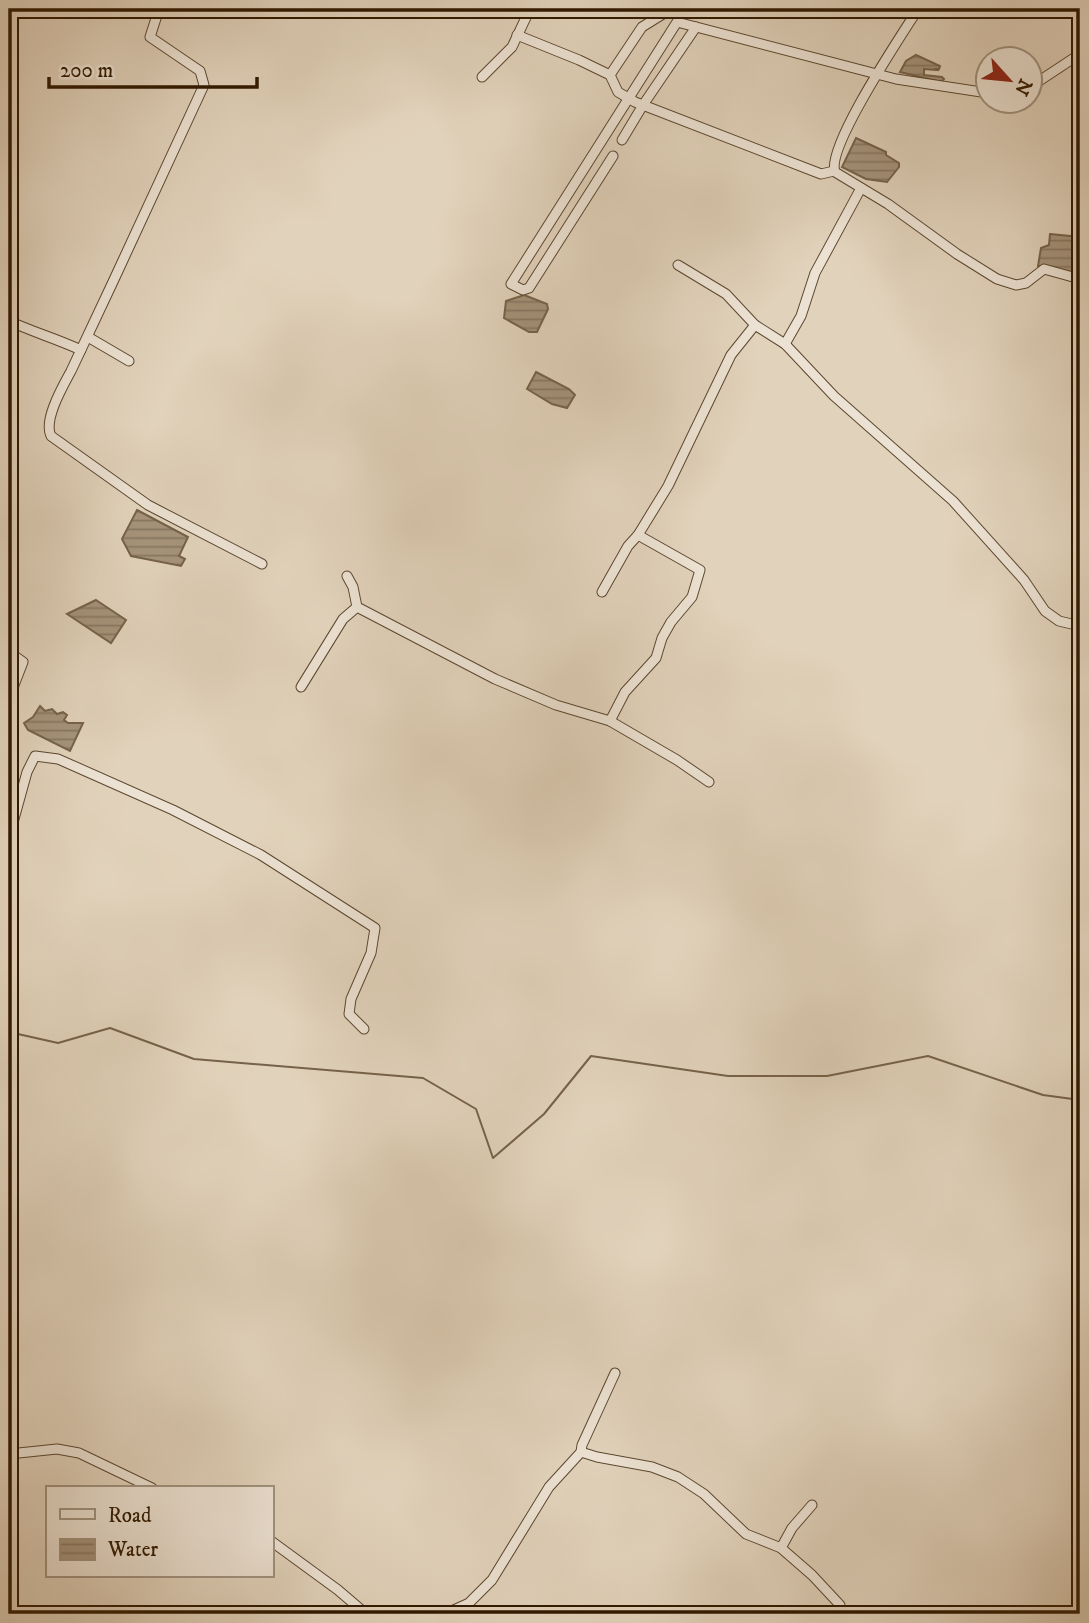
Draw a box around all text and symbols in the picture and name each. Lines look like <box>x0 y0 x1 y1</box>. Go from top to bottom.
scale bar <box>49 46 257 90</box>
north arrow <box>974 46 1044 116</box>
text: 200 m <box>60 58 113 84</box>
text: N <box>1009 75 1037 100</box>
legend <box>46 1486 273 1578</box>
text: Road <box>108 1503 152 1529</box>
text: Water <box>107 1537 158 1563</box>

